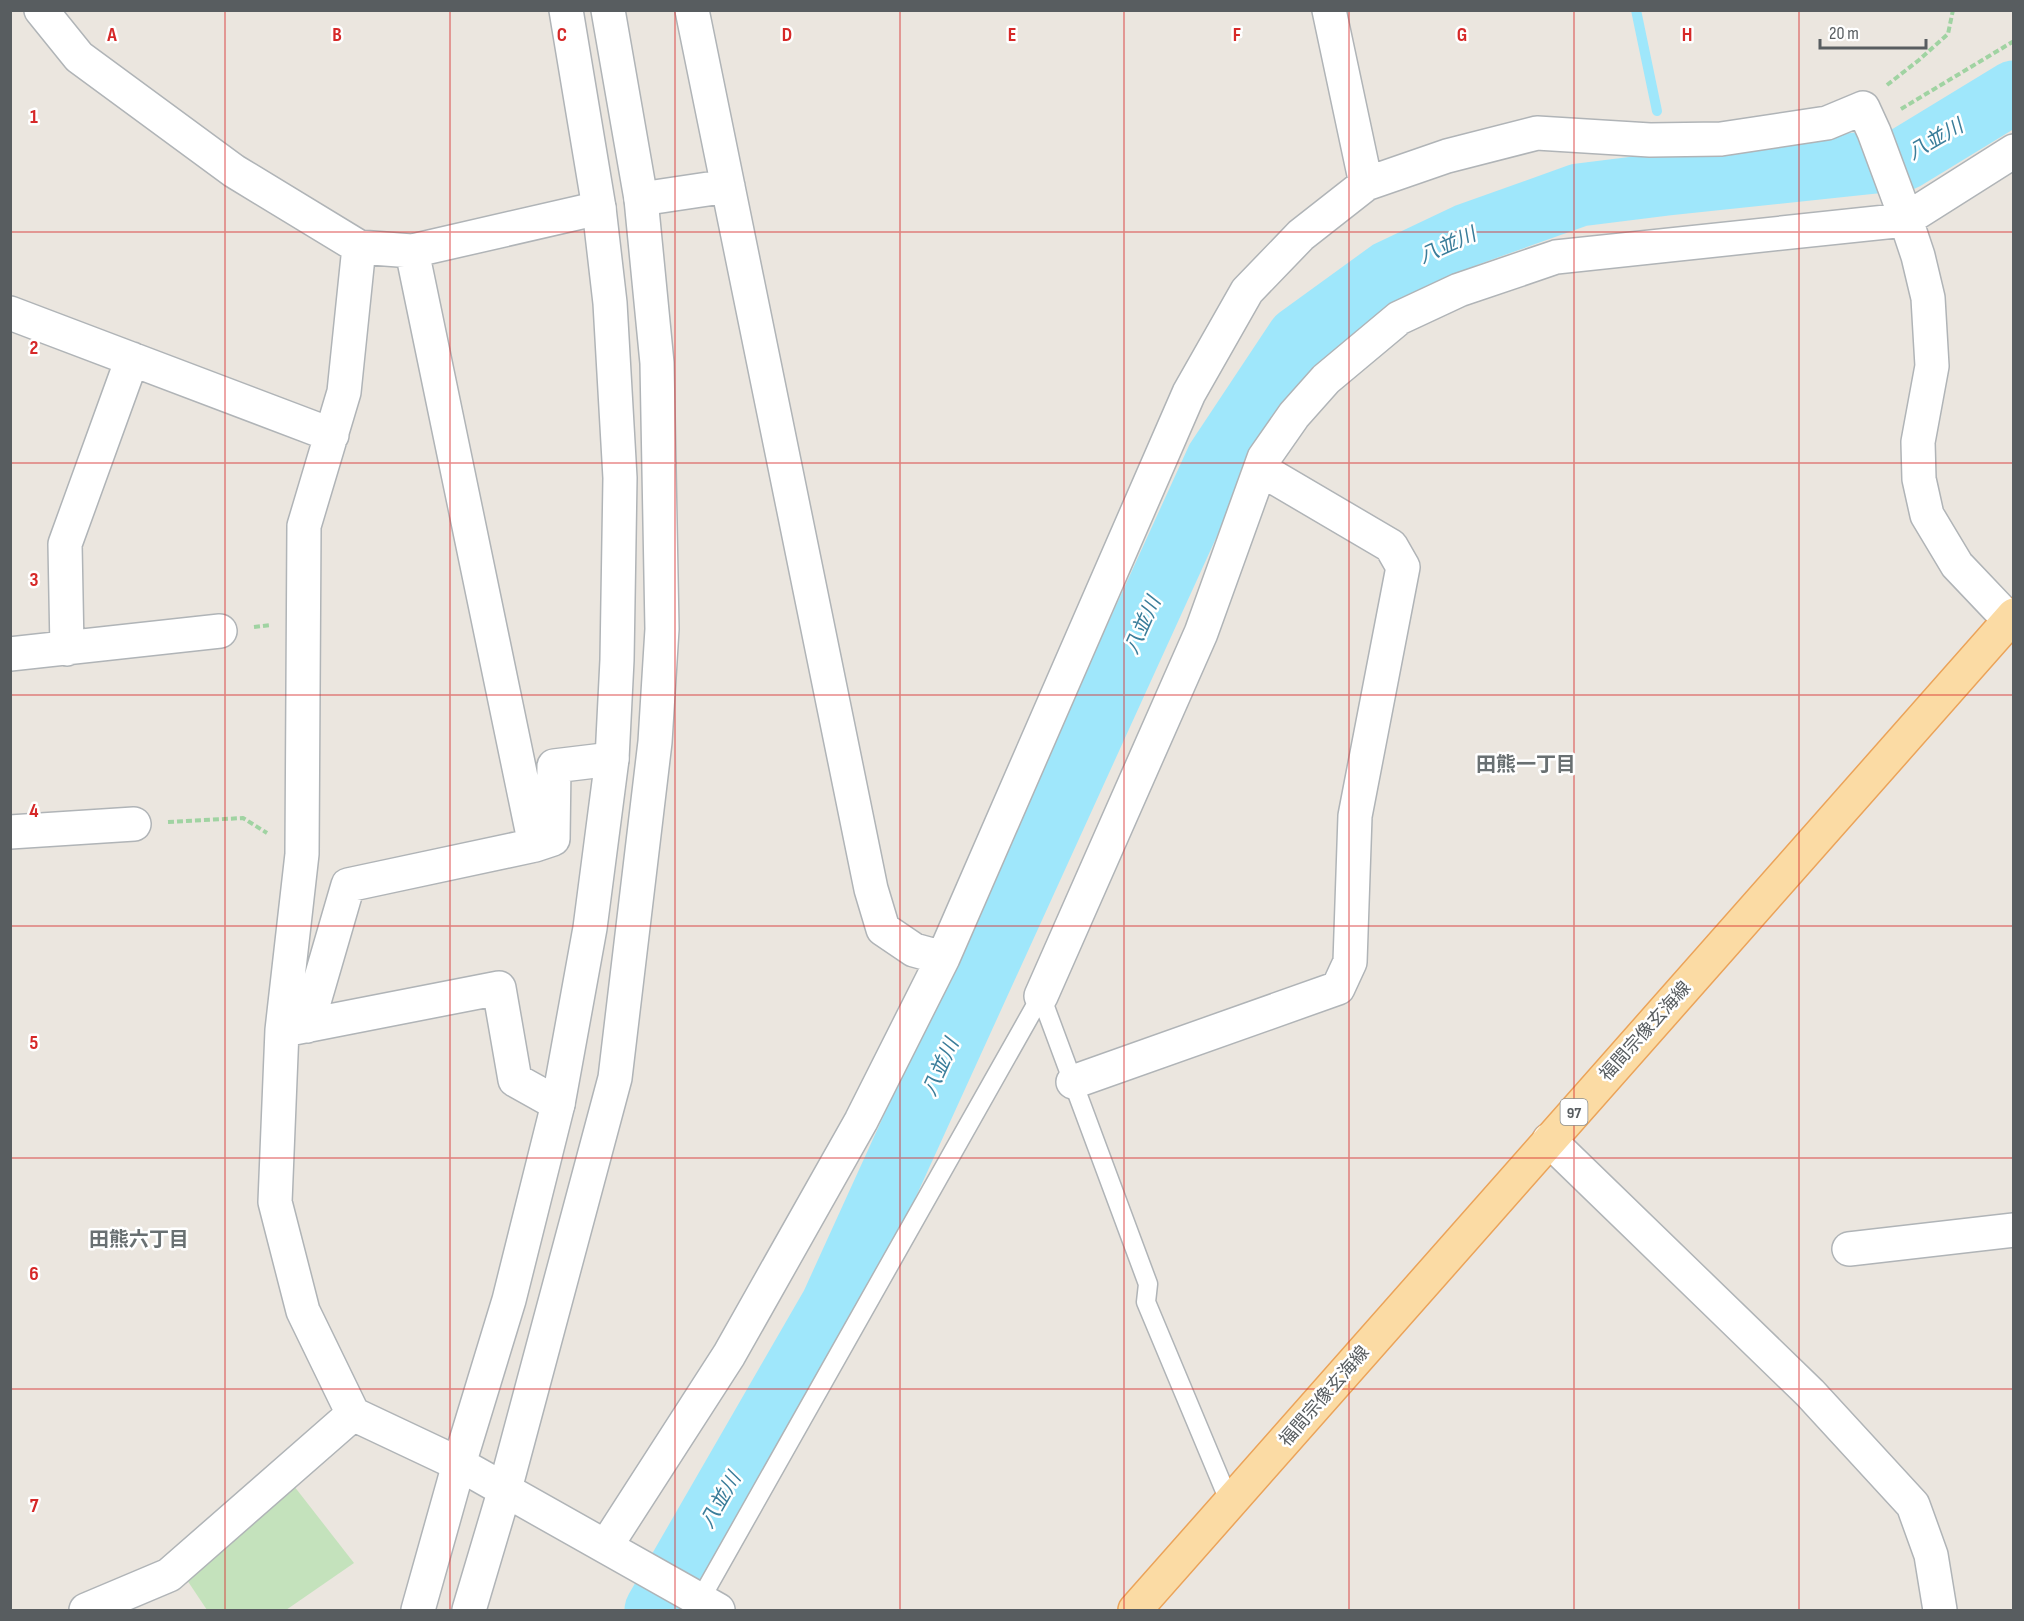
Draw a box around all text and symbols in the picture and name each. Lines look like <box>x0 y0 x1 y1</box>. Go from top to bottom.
scale bar <box>1820 12 1926 50</box>
text: A <box>106 23 117 47</box>
text: B <box>332 23 342 47</box>
text: C <box>557 23 567 47</box>
text: D <box>782 23 792 47</box>
text: E <box>1008 23 1016 47</box>
text: F <box>1233 23 1241 47</box>
text: G <box>1457 23 1467 47</box>
text: H <box>1682 23 1692 47</box>
text: 20 m <box>1829 23 1859 44</box>
text: 1 <box>30 105 38 129</box>
water label: 八並川 <box>1904 113 1969 165</box>
water label: 八並川 <box>1415 222 1482 269</box>
text: 2 <box>30 336 38 360</box>
text: 3 <box>30 568 39 592</box>
water label: 八並川 <box>1120 591 1167 658</box>
district label: 田熊一丁目 <box>1476 753 1576 777</box>
text: 4 <box>29 799 39 823</box>
street label: 福間宗像玄海線 <box>1595 977 1695 1085</box>
text: 5 <box>30 1031 39 1055</box>
water label: 八並川 <box>918 1033 965 1100</box>
road number: 97 <box>1560 1099 1588 1125</box>
district label: 田熊六丁目 <box>89 1228 189 1252</box>
text: 6 <box>29 1262 39 1286</box>
street label: 福間宗像玄海線 <box>1275 1342 1374 1451</box>
water label: 八並川 <box>695 1467 747 1532</box>
text: 7 <box>30 1494 39 1518</box>

